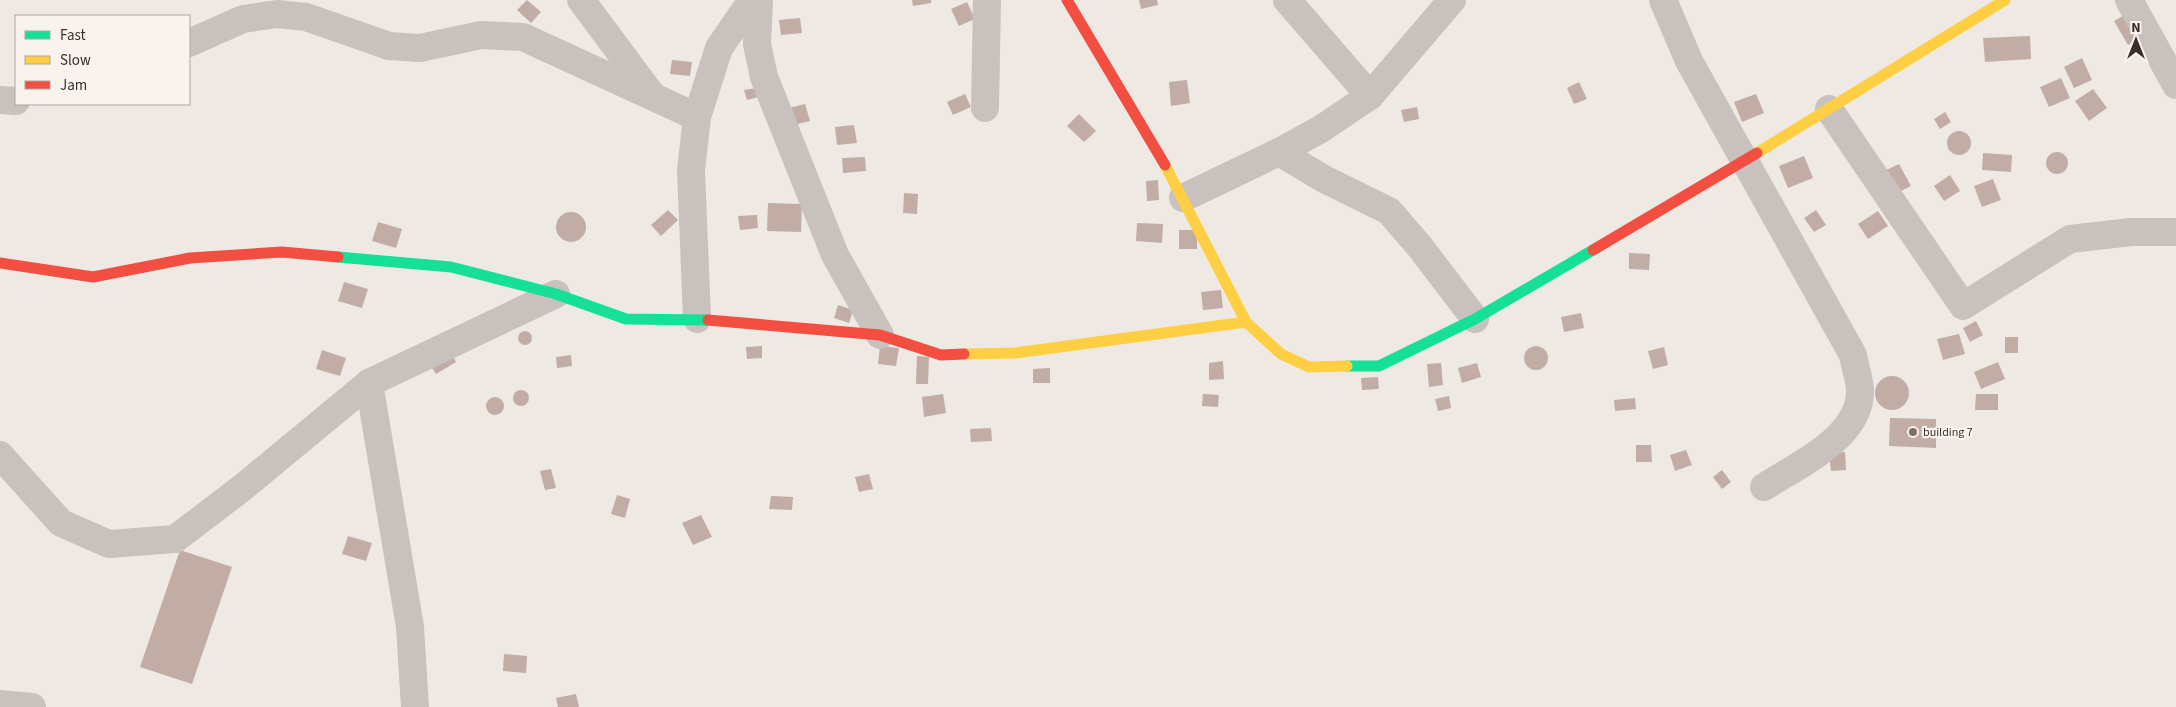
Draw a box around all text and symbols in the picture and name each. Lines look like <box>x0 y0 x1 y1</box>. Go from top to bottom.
legend <box>15 15 190 105</box>
north arrow <box>2111 15 2161 65</box>
text: N <box>2131 18 2141 38</box>
text: Fast <box>60 25 86 46</box>
text: Slow <box>60 50 91 71</box>
text: Jam <box>60 75 87 96</box>
place label: building 7 <box>1923 424 1973 441</box>
marker: building 7 <box>1907 426 1919 438</box>

